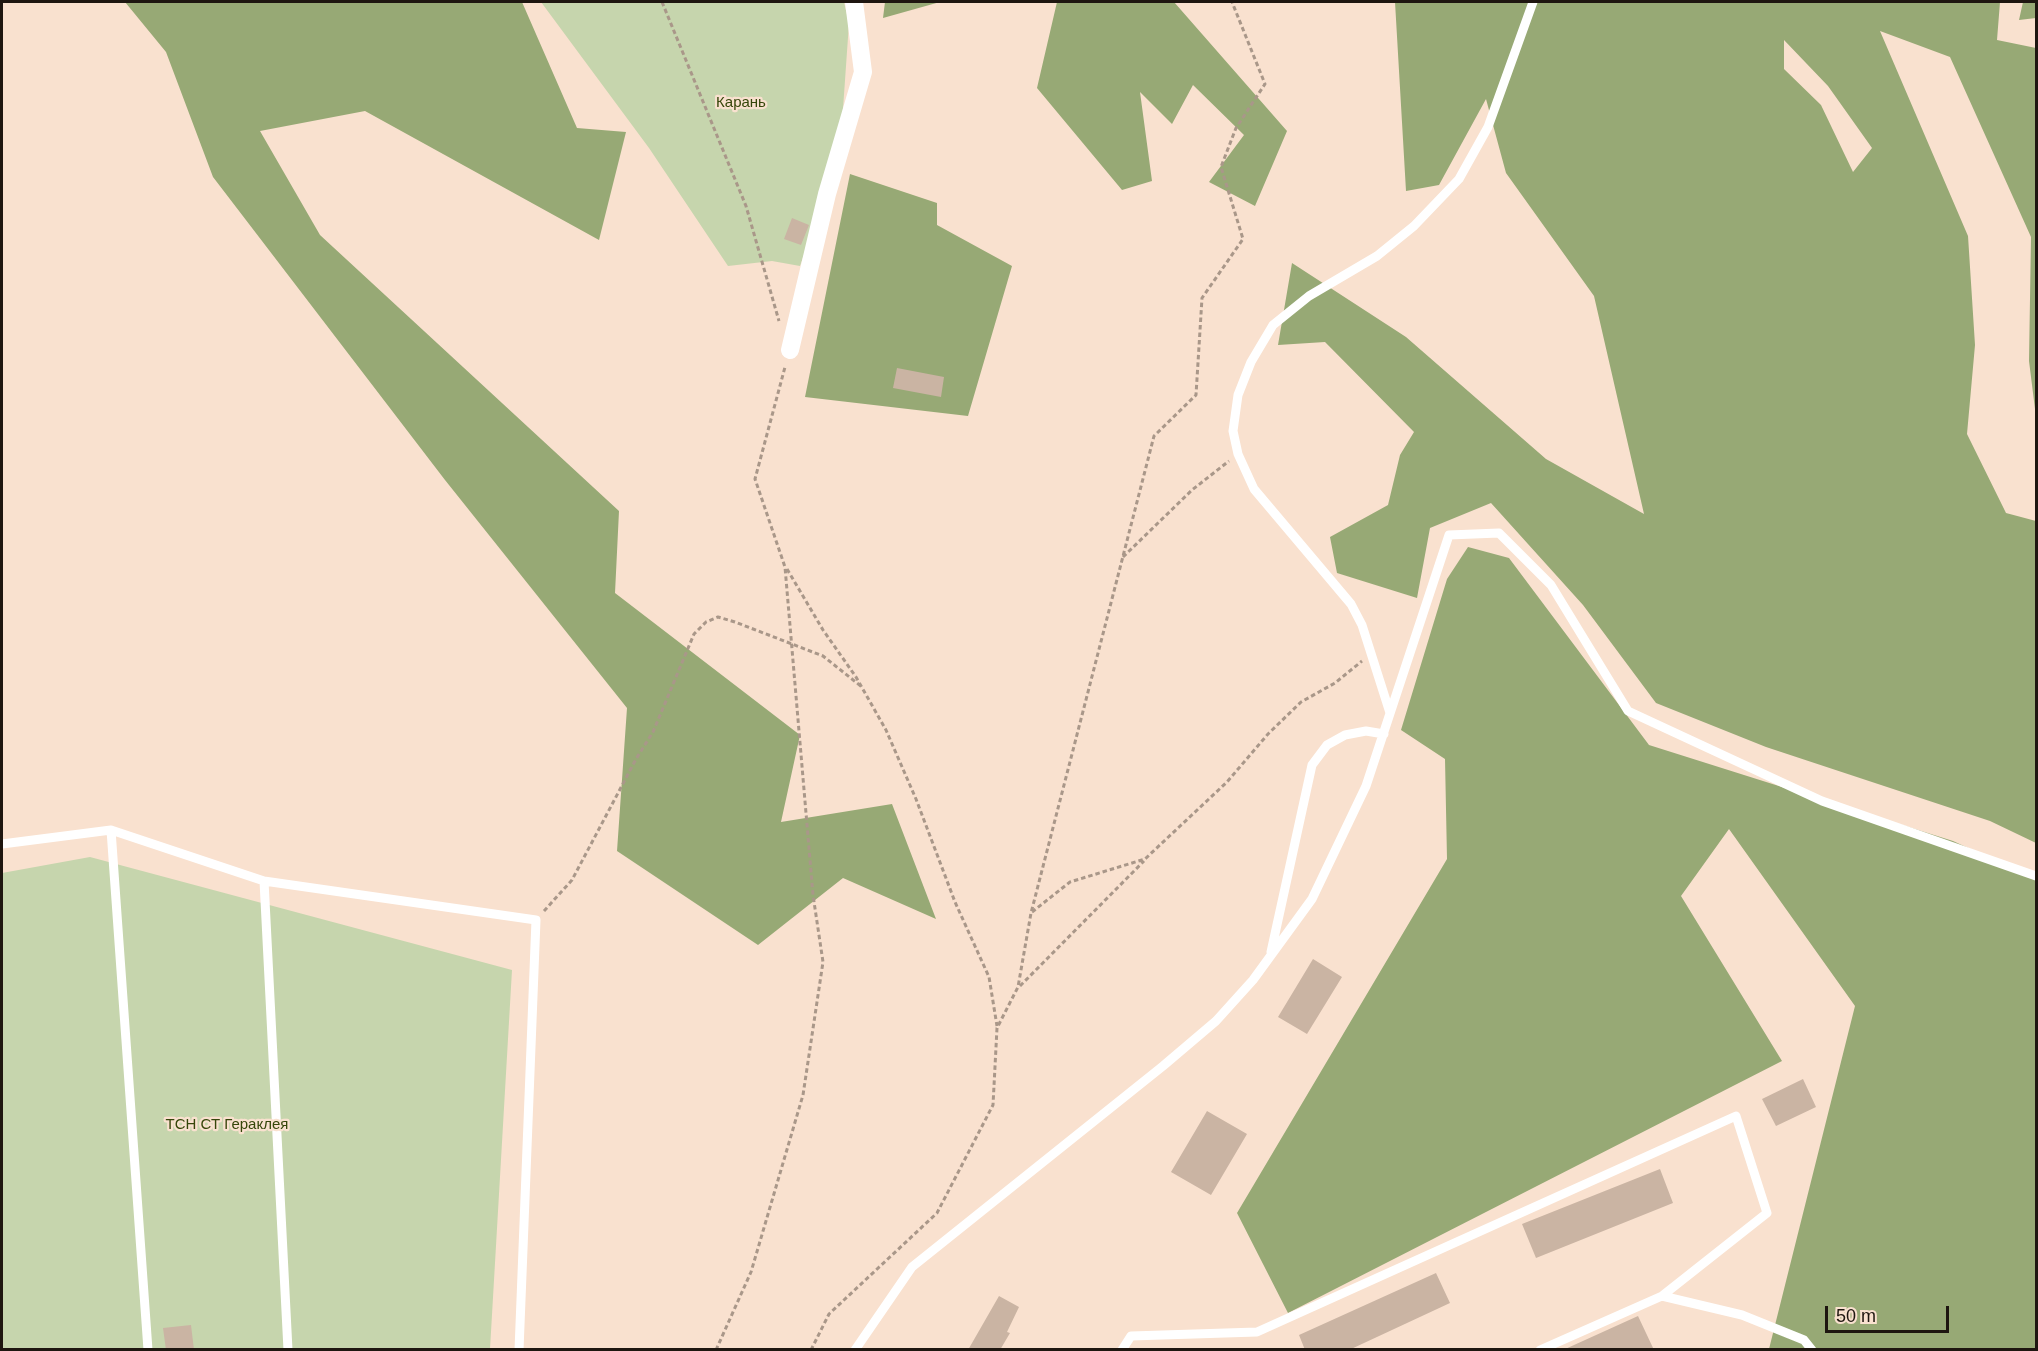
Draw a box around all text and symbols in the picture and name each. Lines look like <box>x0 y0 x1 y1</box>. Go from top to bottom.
park label: Карань <box>716 94 766 112</box>
park label: ТСН СТ Гераклея <box>166 1116 288 1134</box>
scale bar <box>1828 1294 1952 1332</box>
text: 50 m <box>1836 1306 1876 1326</box>

